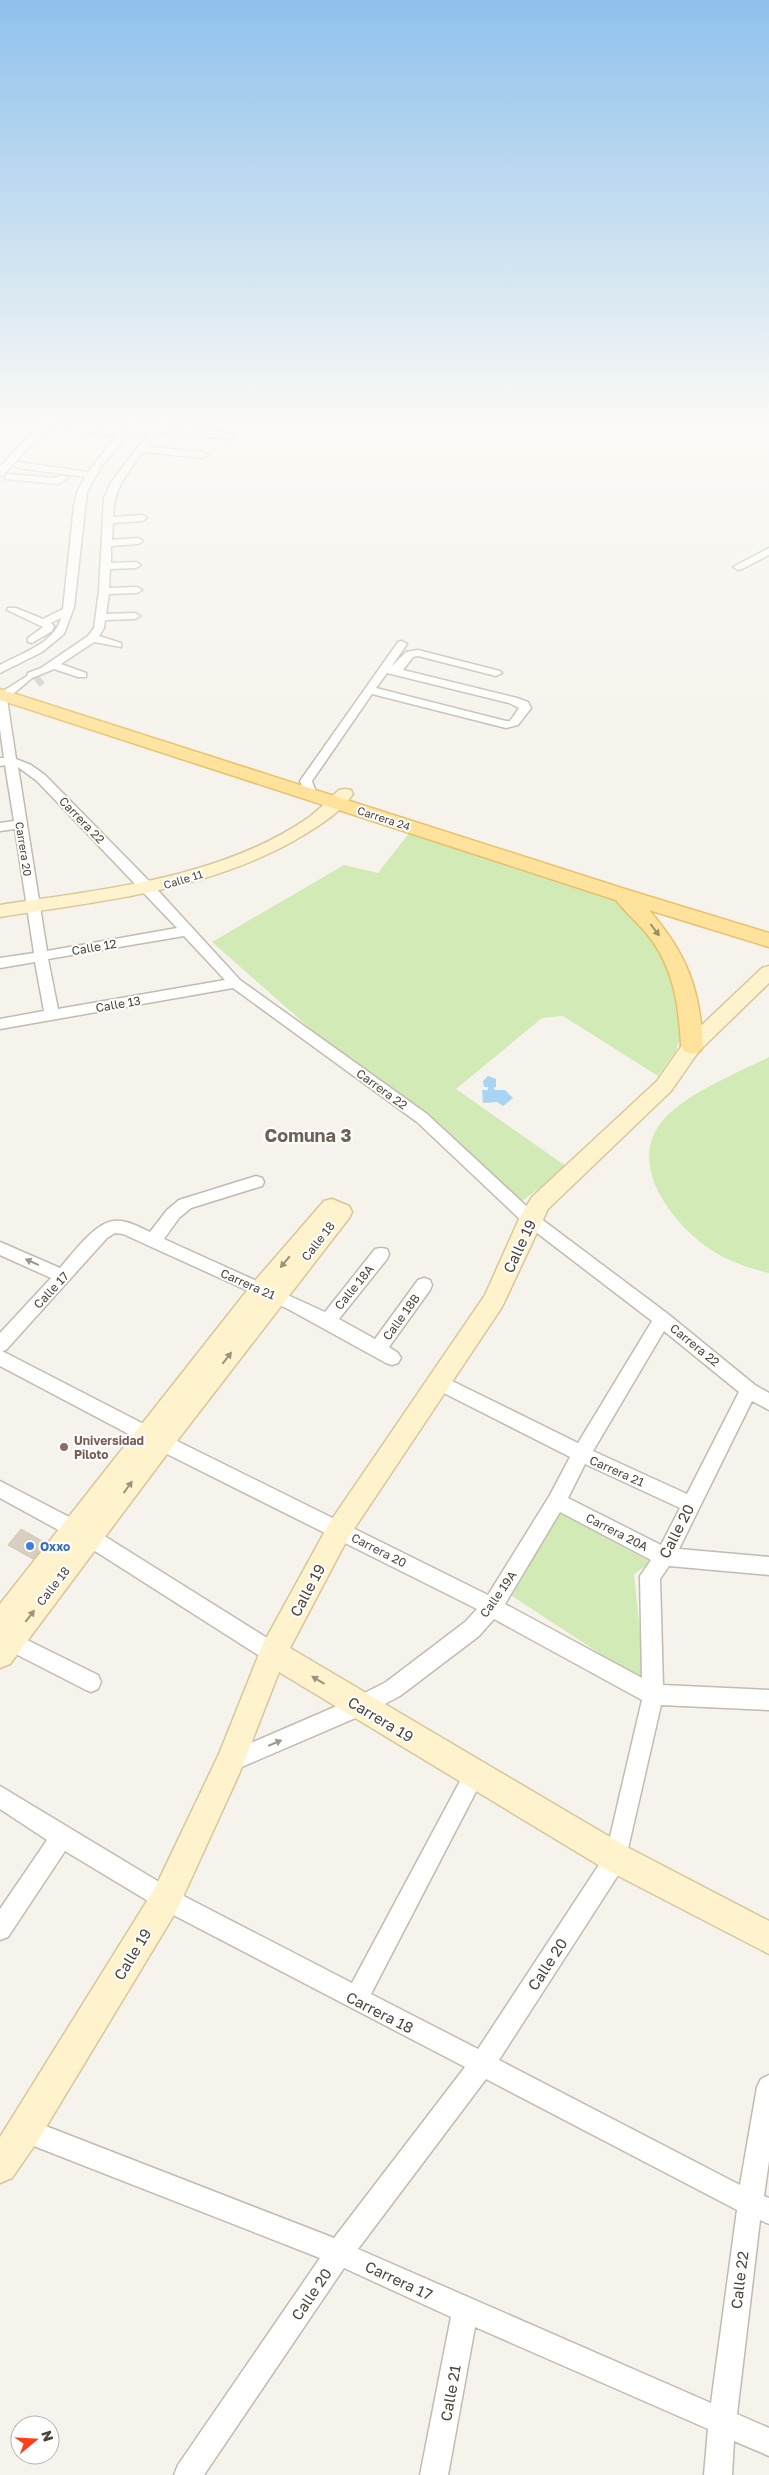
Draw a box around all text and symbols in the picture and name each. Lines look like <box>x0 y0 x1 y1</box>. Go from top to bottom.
street label: Carrera 22 <box>56 793 108 847</box>
street label: Carrera 24 <box>356 803 412 833</box>
street label: Carrera 20 <box>13 821 35 877</box>
street label: Calle 11 <box>162 867 204 891</box>
one-way arrow <box>650 923 660 937</box>
street label: Calle 12 <box>70 936 118 958</box>
street label: Calle 13 <box>94 993 142 1015</box>
street label: Carrera 22 <box>354 1065 410 1113</box>
district label: Comuna 3 <box>265 1124 351 1146</box>
street label: Calle 19 <box>499 1216 539 1276</box>
street label: Calle 18 <box>298 1218 338 1264</box>
one-way arrow <box>280 1255 291 1268</box>
one-way arrow <box>25 1258 39 1266</box>
street label: Calle 18A <box>331 1261 377 1313</box>
street label: Carrera 21 <box>218 1265 278 1303</box>
street label: Calle 17 <box>30 1269 72 1311</box>
street label: Calle 18B <box>379 1291 423 1343</box>
street label: Carrera 22 <box>667 1320 723 1370</box>
one-way arrow <box>221 1352 232 1365</box>
place label: Universidad Piloto <box>74 1433 144 1462</box>
marker: Universidad Piloto <box>58 1441 70 1453</box>
street label: Carrera 21 <box>587 1452 647 1490</box>
one-way arrow <box>123 1480 133 1494</box>
street label: Calle 20 <box>655 1501 697 1561</box>
street label: Carrera 20A <box>583 1510 651 1554</box>
street label: Carrera 20 <box>349 1530 409 1570</box>
place label: Oxxo <box>40 1539 70 1554</box>
marker: Oxxo <box>24 1540 36 1552</box>
street label: Calle 19 <box>286 1561 328 1619</box>
street label: Calle 18 <box>33 1563 73 1609</box>
street label: Calle 19A <box>476 1568 520 1620</box>
one-way arrow <box>25 1609 35 1623</box>
one-way arrow <box>312 1676 325 1685</box>
street label: Carrera 19 <box>345 1692 417 1746</box>
one-way arrow <box>268 1738 282 1746</box>
street label: Calle 19 <box>110 1925 154 1983</box>
street label: Calle 20 <box>523 1935 571 1993</box>
street label: Carrera 18 <box>343 1987 417 2037</box>
street label: Calle 22 <box>727 2250 751 2310</box>
street label: Carrera 17 <box>363 2257 436 2303</box>
street label: Calle 20 <box>287 2265 335 2323</box>
street label: Calle 21 <box>436 2364 464 2422</box>
north arrow <box>10 2415 60 2465</box>
text: N <box>38 2428 58 2444</box>

